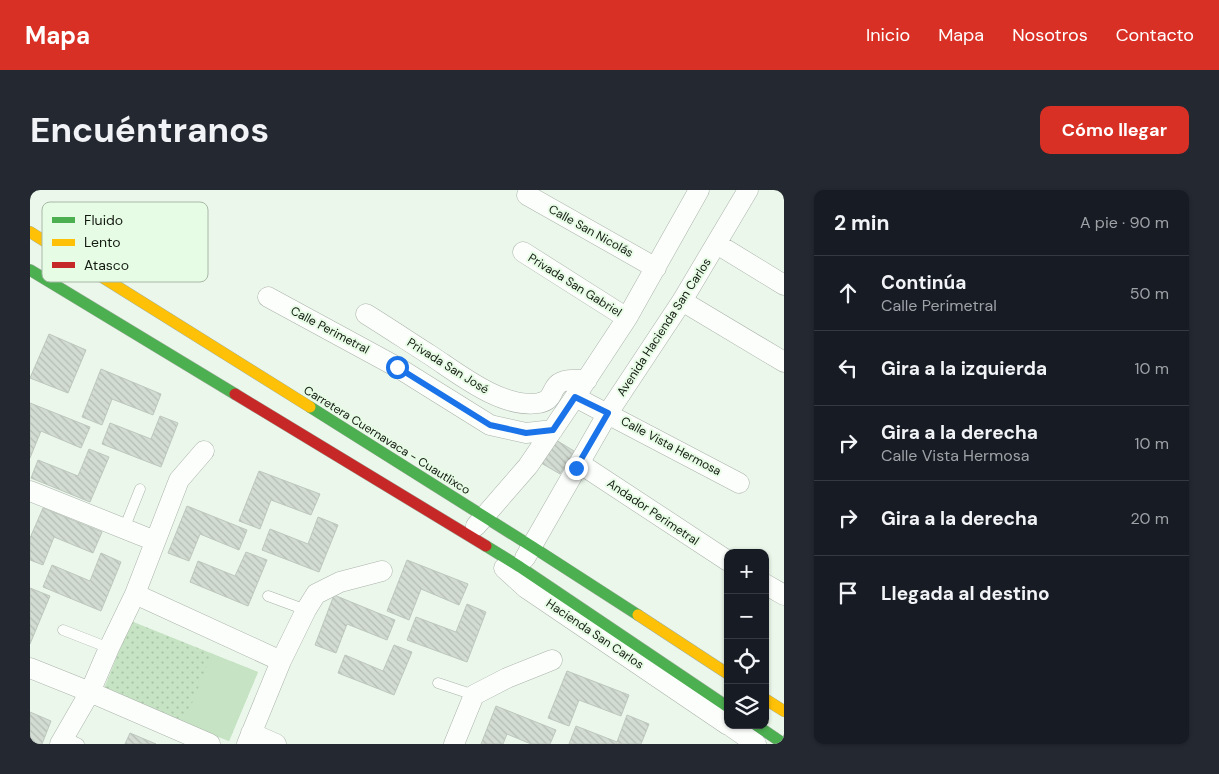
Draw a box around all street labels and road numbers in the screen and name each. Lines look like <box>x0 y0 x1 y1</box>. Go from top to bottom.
street label: Calle San Nicolás <box>546 201 636 261</box>
street label: Privada San Gabriel <box>525 250 625 320</box>
street label: Avenida Hacienda San Carlos <box>613 255 715 399</box>
street label: Calle Perimetral <box>288 303 372 357</box>
street label: Privada San José <box>404 334 492 398</box>
street label: Carretera Cuernavaca - Cuautlixco <box>301 382 473 498</box>
street label: Calle Vista Hermosa <box>618 413 724 479</box>
street label: Andador Perimetral <box>604 475 702 549</box>
street label: Hacienda San Carlos <box>543 595 647 673</box>

